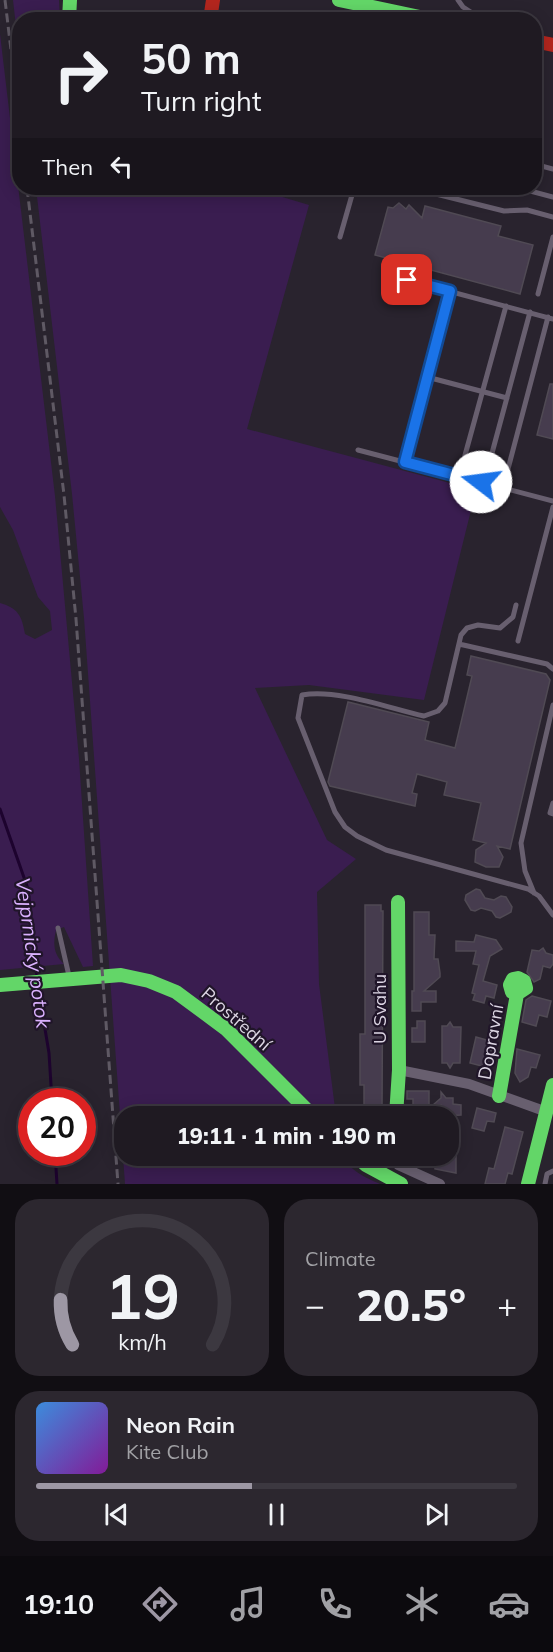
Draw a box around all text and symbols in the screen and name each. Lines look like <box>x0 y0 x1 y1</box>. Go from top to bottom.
text: 50 m <box>141 32 241 85</box>
icon: right <box>42 36 120 114</box>
text: Turn right <box>141 84 261 118</box>
icon: left <box>105 150 138 183</box>
text: Then <box>42 153 93 181</box>
pin <box>381 254 432 305</box>
icon: arrive <box>390 263 423 296</box>
position arrow <box>449 450 513 514</box>
water label: Vejprnický potok <box>11 876 57 1031</box>
street label: U Svahu <box>368 974 391 1044</box>
street label: Prostřední <box>197 982 277 1056</box>
street label: Dopravní <box>473 1001 509 1081</box>
speed limit sign: 20 <box>18 1088 96 1166</box>
text: 19:11 · 1 min · 190 m <box>177 1122 396 1150</box>
text: Climate <box>305 1246 376 1271</box>
text: 19 <box>105 1256 179 1335</box>
text: 20.5° <box>356 1276 466 1332</box>
text: − <box>305 1284 325 1325</box>
text: + <box>497 1284 517 1325</box>
text: km/h <box>118 1328 166 1355</box>
text: Neon Rain <box>126 1411 235 1439</box>
text: Kite Club <box>126 1439 208 1464</box>
icon: previous <box>100 1498 133 1531</box>
icon: pause <box>260 1498 293 1531</box>
icon: next <box>420 1498 453 1531</box>
icon: directions <box>139 1583 181 1625</box>
icon: music <box>227 1583 269 1625</box>
icon: phone <box>314 1583 356 1625</box>
icon: climate <box>401 1583 443 1625</box>
icon: car <box>488 1583 530 1625</box>
text: 19:10 <box>23 1587 94 1621</box>

